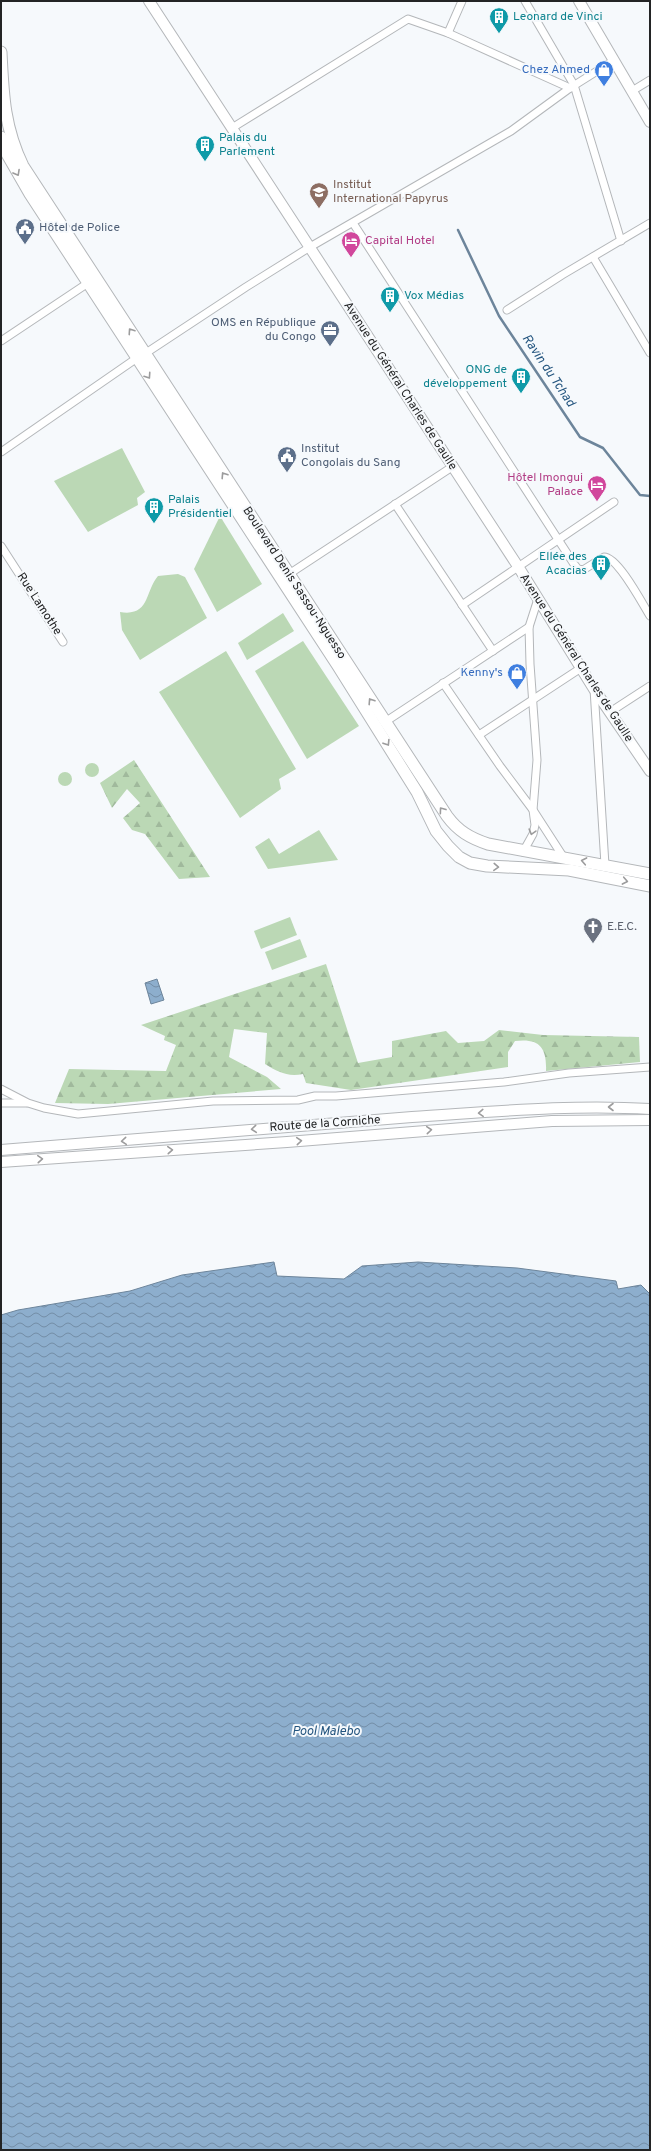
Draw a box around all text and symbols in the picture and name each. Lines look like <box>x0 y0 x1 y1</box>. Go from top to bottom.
building icon: Leonard de Vinci <box>488 6 510 34</box>
place label: Leonard de Vinci <box>513 9 603 25</box>
shop icon: Chez Ahmed <box>593 59 615 87</box>
place label: Chez Ahmed <box>522 62 590 78</box>
place label: Palais du Parlement <box>219 130 275 160</box>
building icon: Palais du Parlement <box>194 134 216 162</box>
one-way arrow <box>12 168 19 176</box>
place label: Institut International Papyrus <box>333 177 449 207</box>
school or university icon: Institut International Papyrus <box>308 181 330 209</box>
public building icon: Hôtel de Police <box>14 217 36 245</box>
place label: Hôtel de Police <box>39 220 120 236</box>
hotel icon: Capital Hotel <box>340 230 362 258</box>
place label: Capital Hotel <box>365 233 435 249</box>
building icon: Vox Médias <box>379 285 401 313</box>
place label: Vox Médias <box>404 288 464 304</box>
street label: Avenue du Général Charles de Gaulle <box>339 299 461 473</box>
place label: OMS en République du Congo <box>211 315 316 345</box>
office icon: OMS en République du Congo <box>319 319 341 347</box>
one-way arrow <box>128 328 135 335</box>
water label: Ravin du Tchad <box>518 332 579 411</box>
place label: ONG de développement <box>423 362 507 392</box>
building icon: ONG de développement <box>510 366 532 394</box>
one-way arrow <box>144 371 151 378</box>
place label: Institut Congolais du Sang <box>301 441 400 471</box>
public building icon: Institut Congolais du Sang <box>276 445 298 473</box>
place label: Hôtel Imongui Palace <box>507 470 583 500</box>
one-way arrow <box>221 472 229 479</box>
hotel icon: Hôtel Imongui Palace <box>586 474 608 502</box>
place label: Palais Présidentiel <box>168 492 232 522</box>
building icon: Palais Présidentiel <box>143 496 165 524</box>
street label: Boulevard Denis Sassou-Nguesso <box>239 504 350 663</box>
place label: Ellée des Acacias <box>539 549 587 579</box>
building icon: Ellée des Acacias <box>590 553 612 581</box>
street label: Rue Lamothe <box>13 570 65 638</box>
street label: Avenue du Général Charles de Gaulle <box>515 571 637 745</box>
shop icon: Kenny's <box>506 662 528 690</box>
place label: Kenny's <box>461 665 503 681</box>
one-way arrow <box>369 698 376 705</box>
one-way arrow <box>382 739 389 746</box>
one-way arrow <box>439 807 447 814</box>
one-way arrow <box>529 829 537 835</box>
one-way arrow <box>581 858 587 866</box>
one-way arrow <box>493 862 499 871</box>
one-way arrow <box>622 876 628 884</box>
church icon: E.E.C. <box>582 916 604 944</box>
place label: E.E.C. <box>607 919 637 935</box>
one-way arrow <box>608 1103 614 1111</box>
one-way arrow <box>478 1108 484 1117</box>
street label: Route de la Corniche <box>269 1112 381 1136</box>
one-way arrow <box>251 1125 257 1134</box>
one-way arrow <box>426 1126 432 1135</box>
one-way arrow <box>121 1136 127 1145</box>
one-way arrow <box>296 1137 302 1146</box>
one-way arrow <box>167 1145 173 1154</box>
one-way arrow <box>37 1154 43 1163</box>
water label: Pool Malebo <box>292 1724 360 1740</box>

